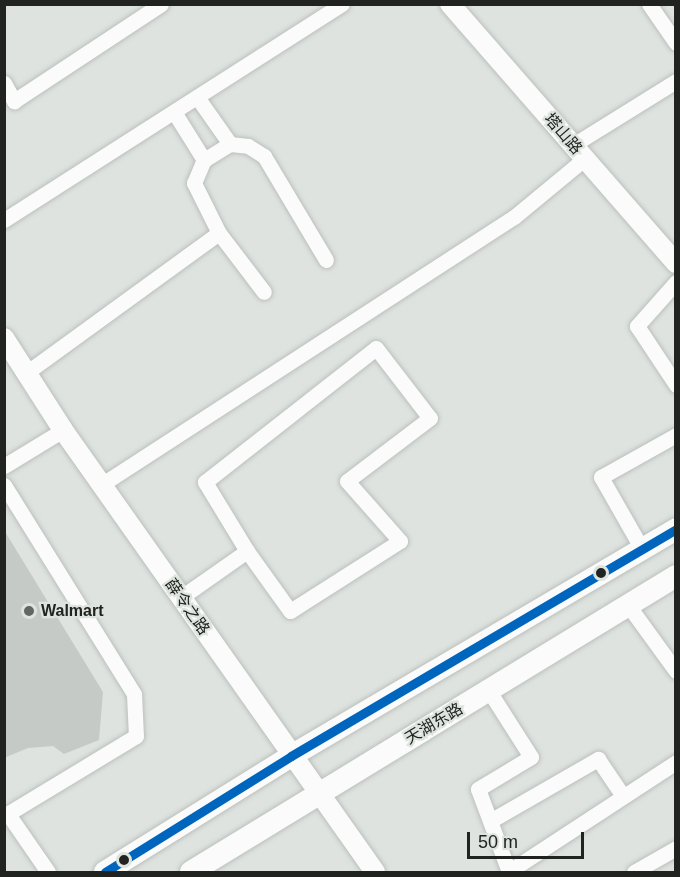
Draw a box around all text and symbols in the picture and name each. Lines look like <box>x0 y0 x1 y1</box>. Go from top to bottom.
street label: 塔山路 <box>540 110 586 158</box>
unlabelled marker <box>595 567 607 579</box>
street label: 薛令之路 <box>161 575 213 639</box>
place label: Walmart <box>41 601 104 621</box>
marker: Walmart <box>22 604 36 618</box>
street label: 天湖东路 <box>402 699 466 749</box>
scale bar <box>470 820 587 858</box>
text: 50 m <box>478 832 518 852</box>
unlabelled marker <box>118 854 130 866</box>

